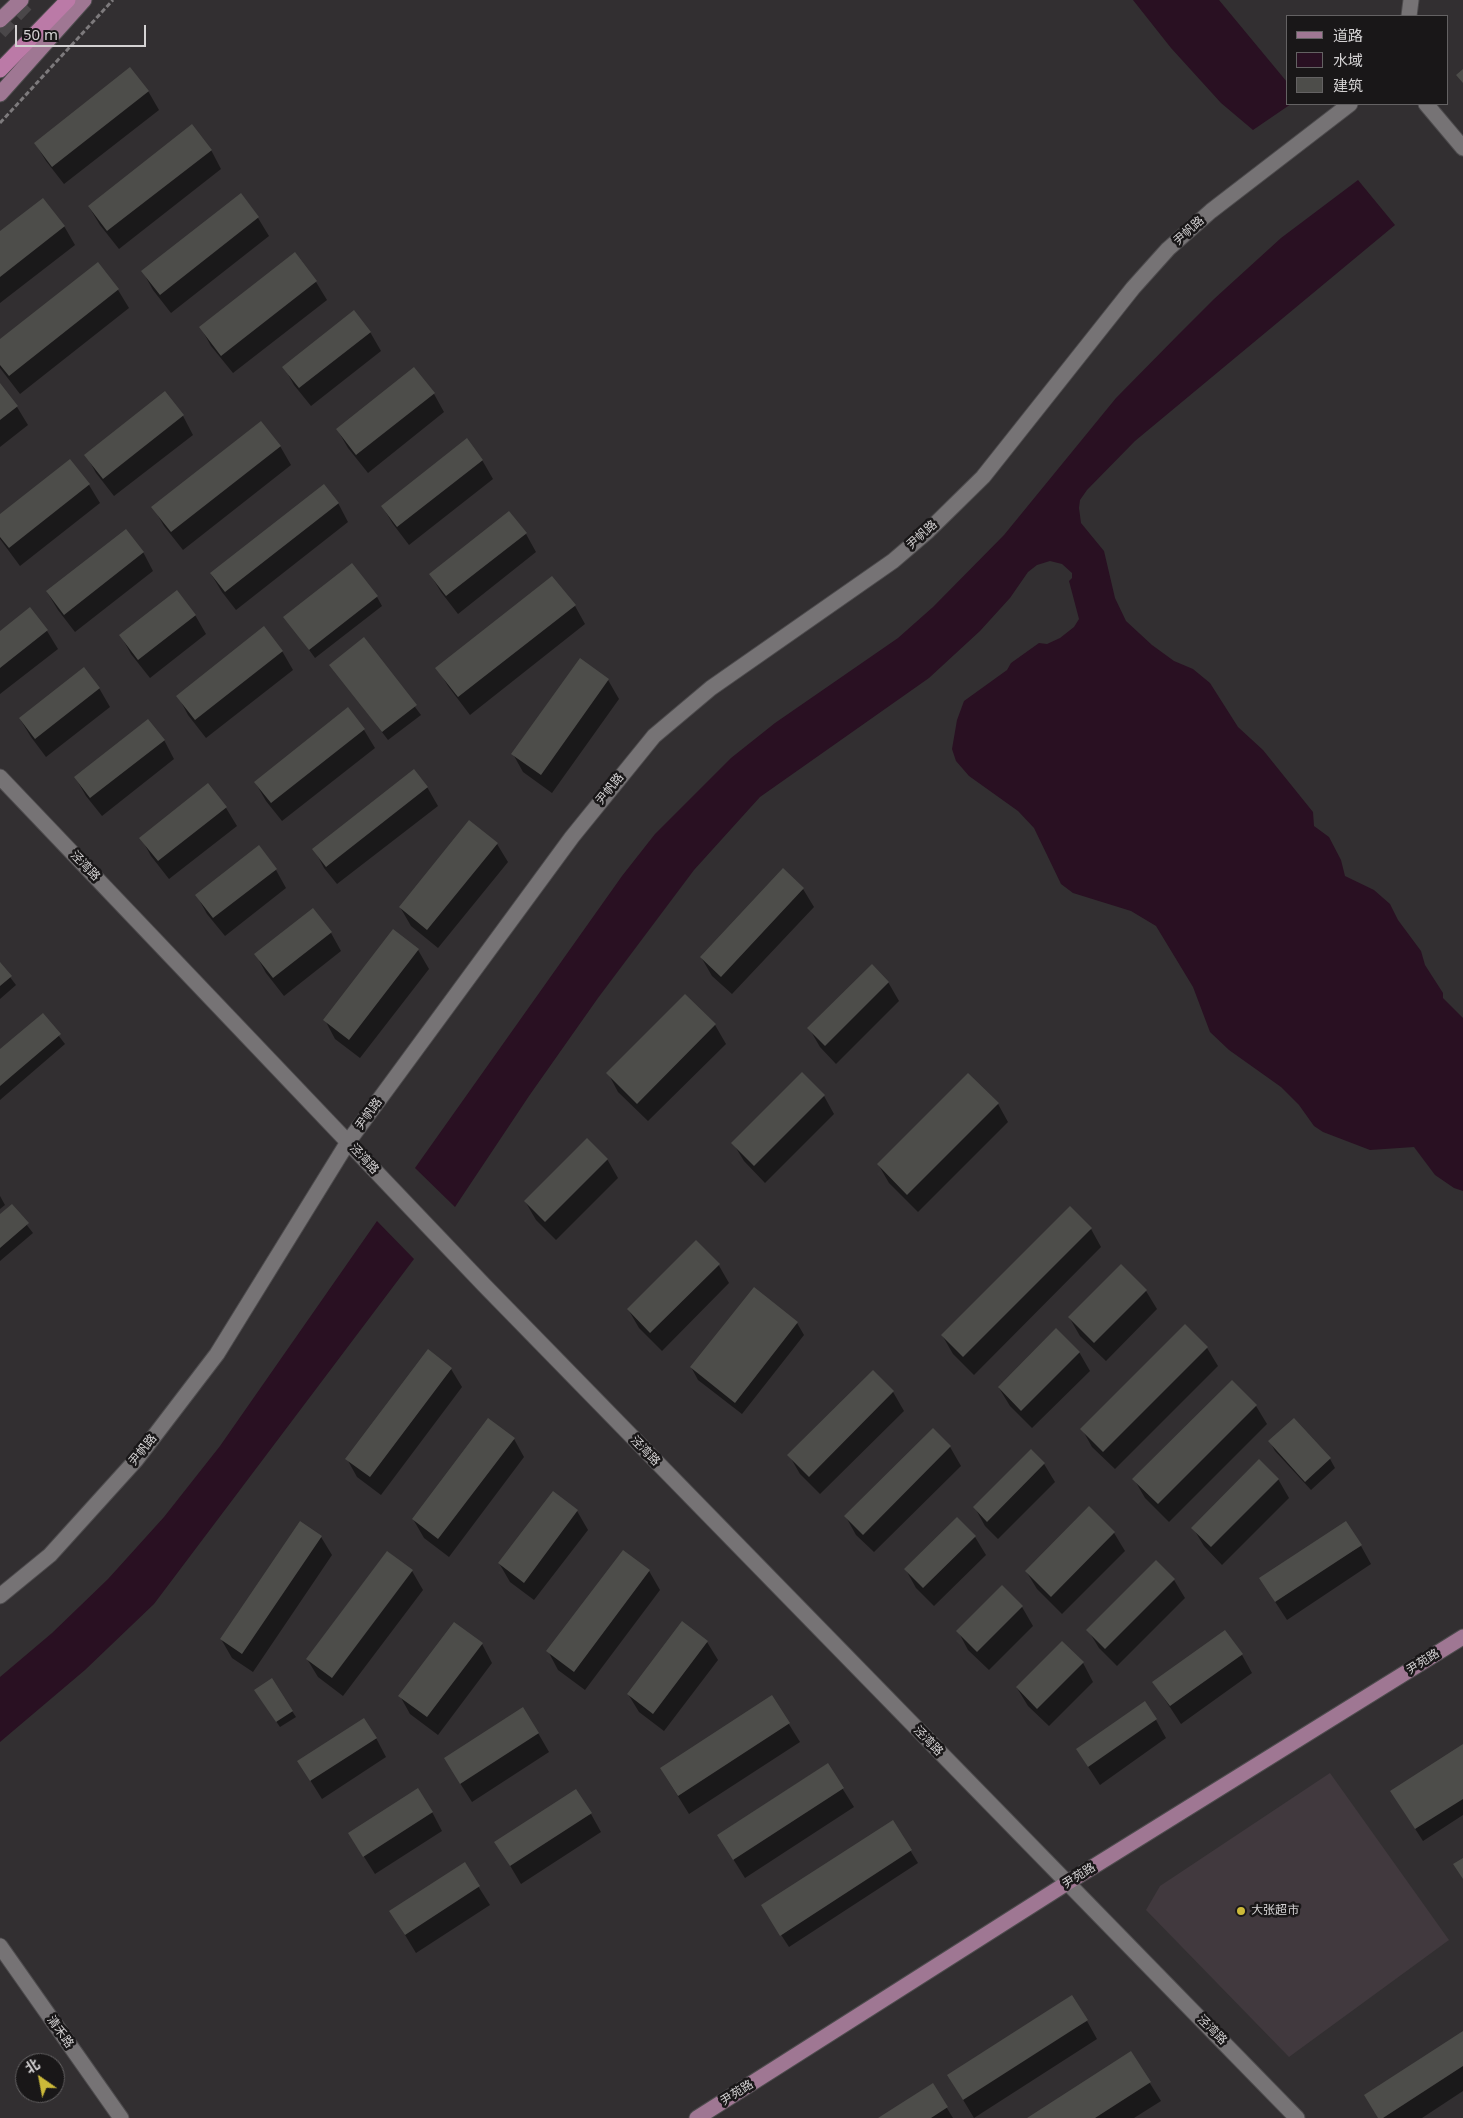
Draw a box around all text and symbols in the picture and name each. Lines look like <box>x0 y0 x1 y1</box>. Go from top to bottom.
scale bar <box>18 15 149 47</box>
legend <box>1286 15 1448 105</box>
text: 50 m <box>23 24 58 44</box>
text: 道路 <box>1333 25 1363 45</box>
text: 水域 <box>1333 50 1363 70</box>
text: 建筑 <box>1333 75 1363 95</box>
street label: 尹帆路 <box>1171 214 1207 248</box>
street label: 尹帆路 <box>904 518 940 552</box>
street label: 尹帆路 <box>593 770 627 808</box>
street label: 泾湾路 <box>67 848 103 884</box>
street label: 尹帆路 <box>353 1095 385 1133</box>
street label: 泾湾路 <box>346 1141 382 1177</box>
street label: 尹帆路 <box>126 1431 160 1469</box>
street label: 泾湾路 <box>627 1433 663 1469</box>
street label: 尹苑路 <box>1404 1646 1442 1678</box>
street label: 泾湾路 <box>910 1723 946 1759</box>
street label: 尹苑路 <box>1060 1860 1098 1892</box>
place label: 大张超市 <box>1251 1904 1299 1918</box>
marker: 大张超市 <box>1235 1905 1247 1917</box>
street label: 泾湾路 <box>1194 2012 1230 2048</box>
street label: 清禾路 <box>44 2013 76 2051</box>
north arrow <box>15 2053 65 2103</box>
text: 北 <box>21 2054 43 2078</box>
street label: 尹苑路 <box>718 2077 756 2109</box>

